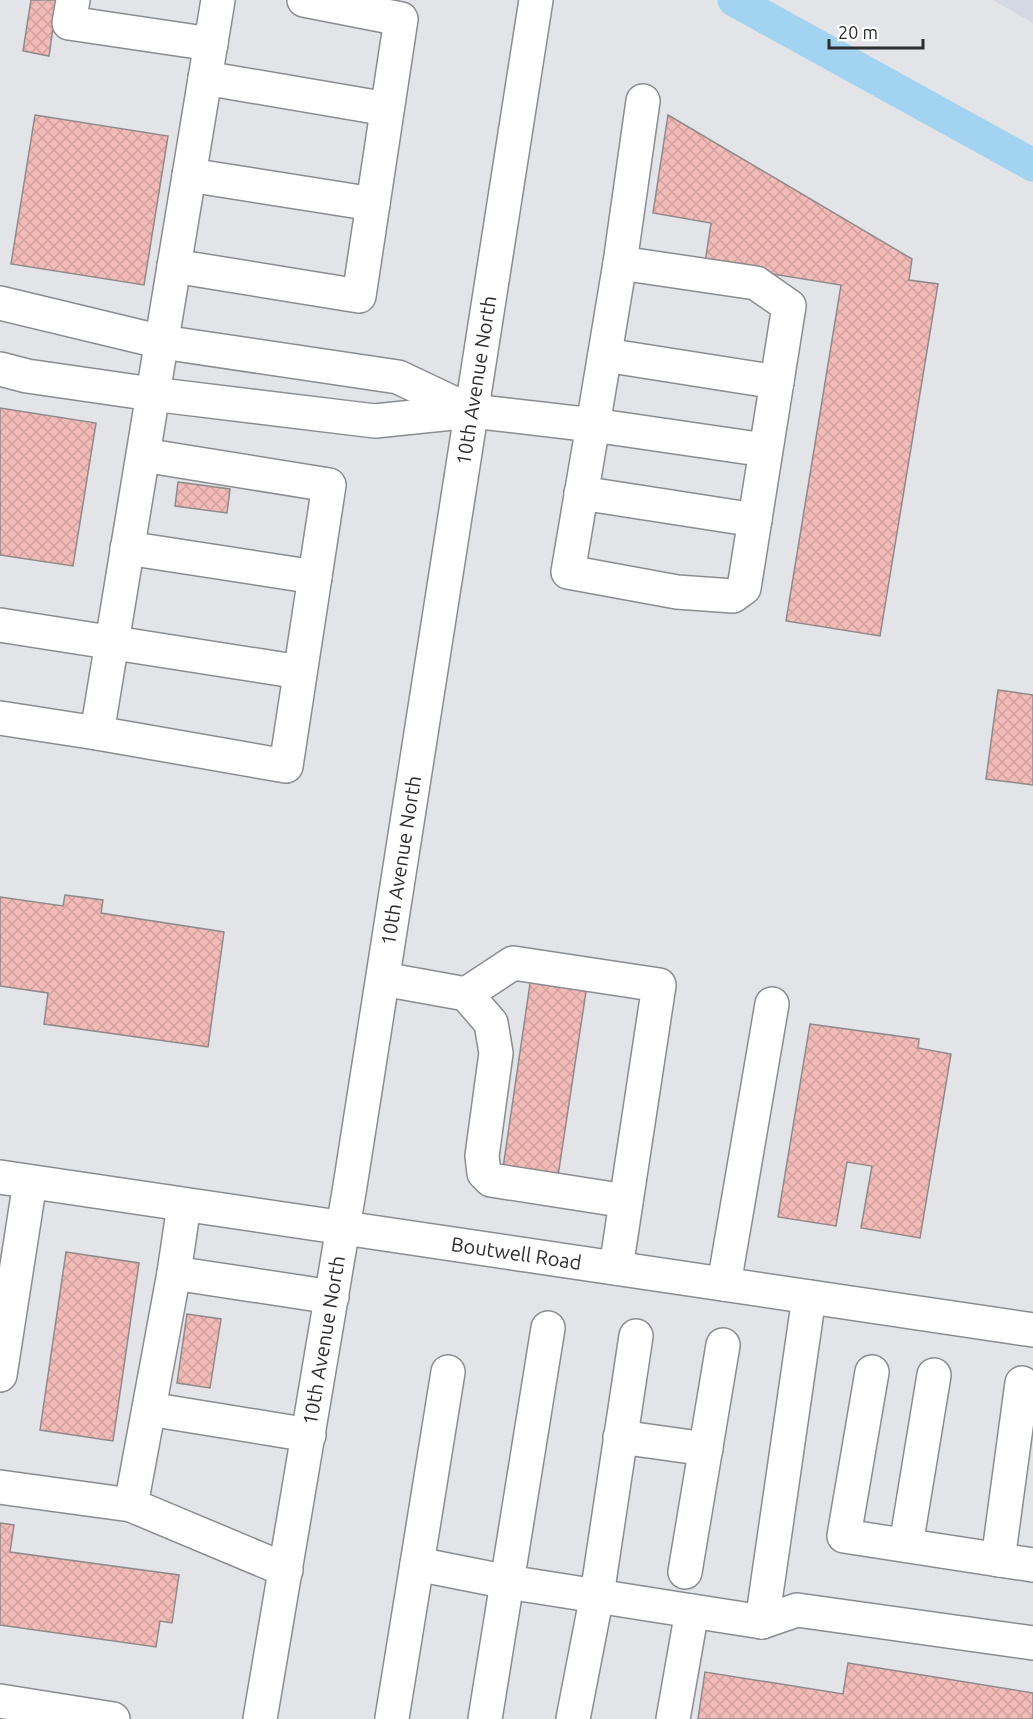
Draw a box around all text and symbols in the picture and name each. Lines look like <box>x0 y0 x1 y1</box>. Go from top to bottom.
scale bar <box>829 12 924 50</box>
text: 20 m <box>838 22 878 42</box>
street label: 10th Avenue North <box>451 294 500 467</box>
street label: 10th Avenue North <box>376 774 425 947</box>
street label: Boutwell Road <box>450 1232 583 1274</box>
street label: 10th Avenue North <box>298 1254 349 1427</box>

